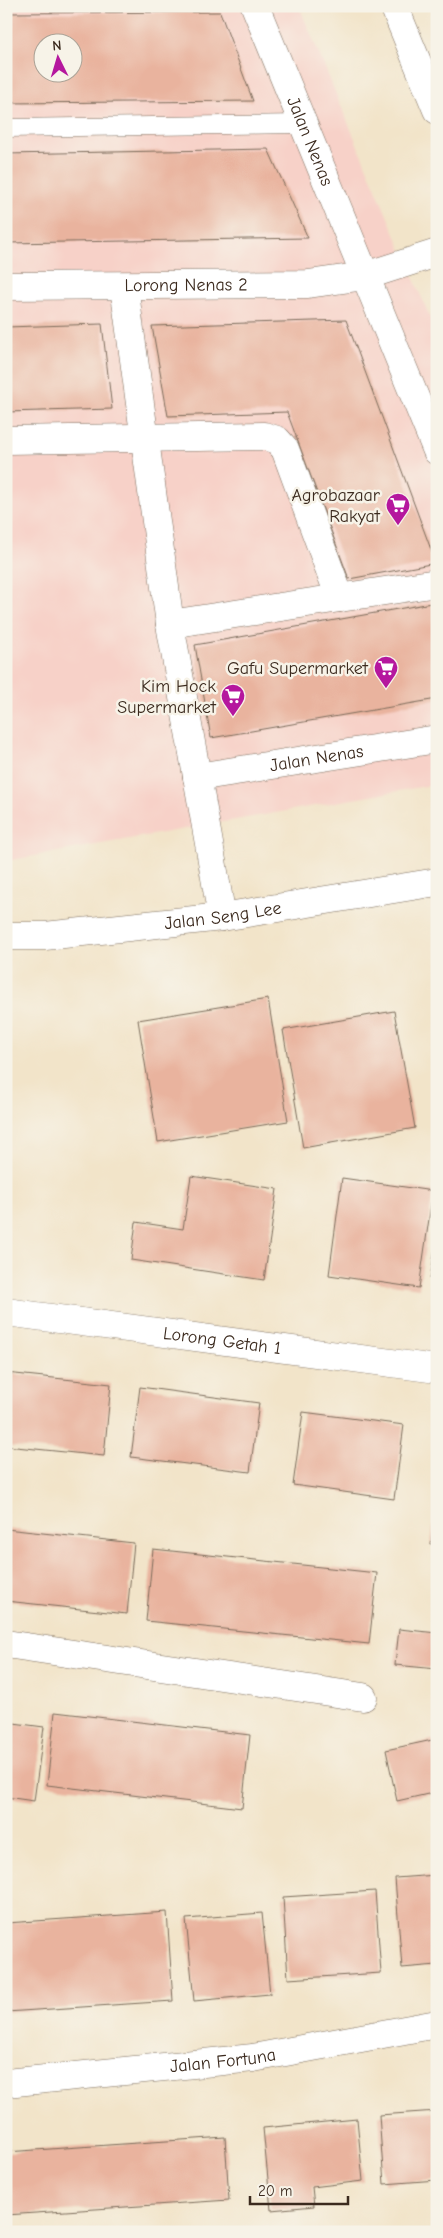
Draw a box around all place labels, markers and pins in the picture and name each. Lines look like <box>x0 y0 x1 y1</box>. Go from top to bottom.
place label: Agrobazaar Rakyat <box>292 485 381 527</box>
supermarket icon: Agrobazaar Rakyat <box>385 492 411 526</box>
supermarket icon: Gafu Supermarket <box>373 655 399 689</box>
place label: Gafu Supermarket <box>227 658 369 679</box>
place label: Kim Hock Supermarket <box>117 676 217 718</box>
supermarket icon: Kim Hock Supermarket <box>220 683 246 717</box>

